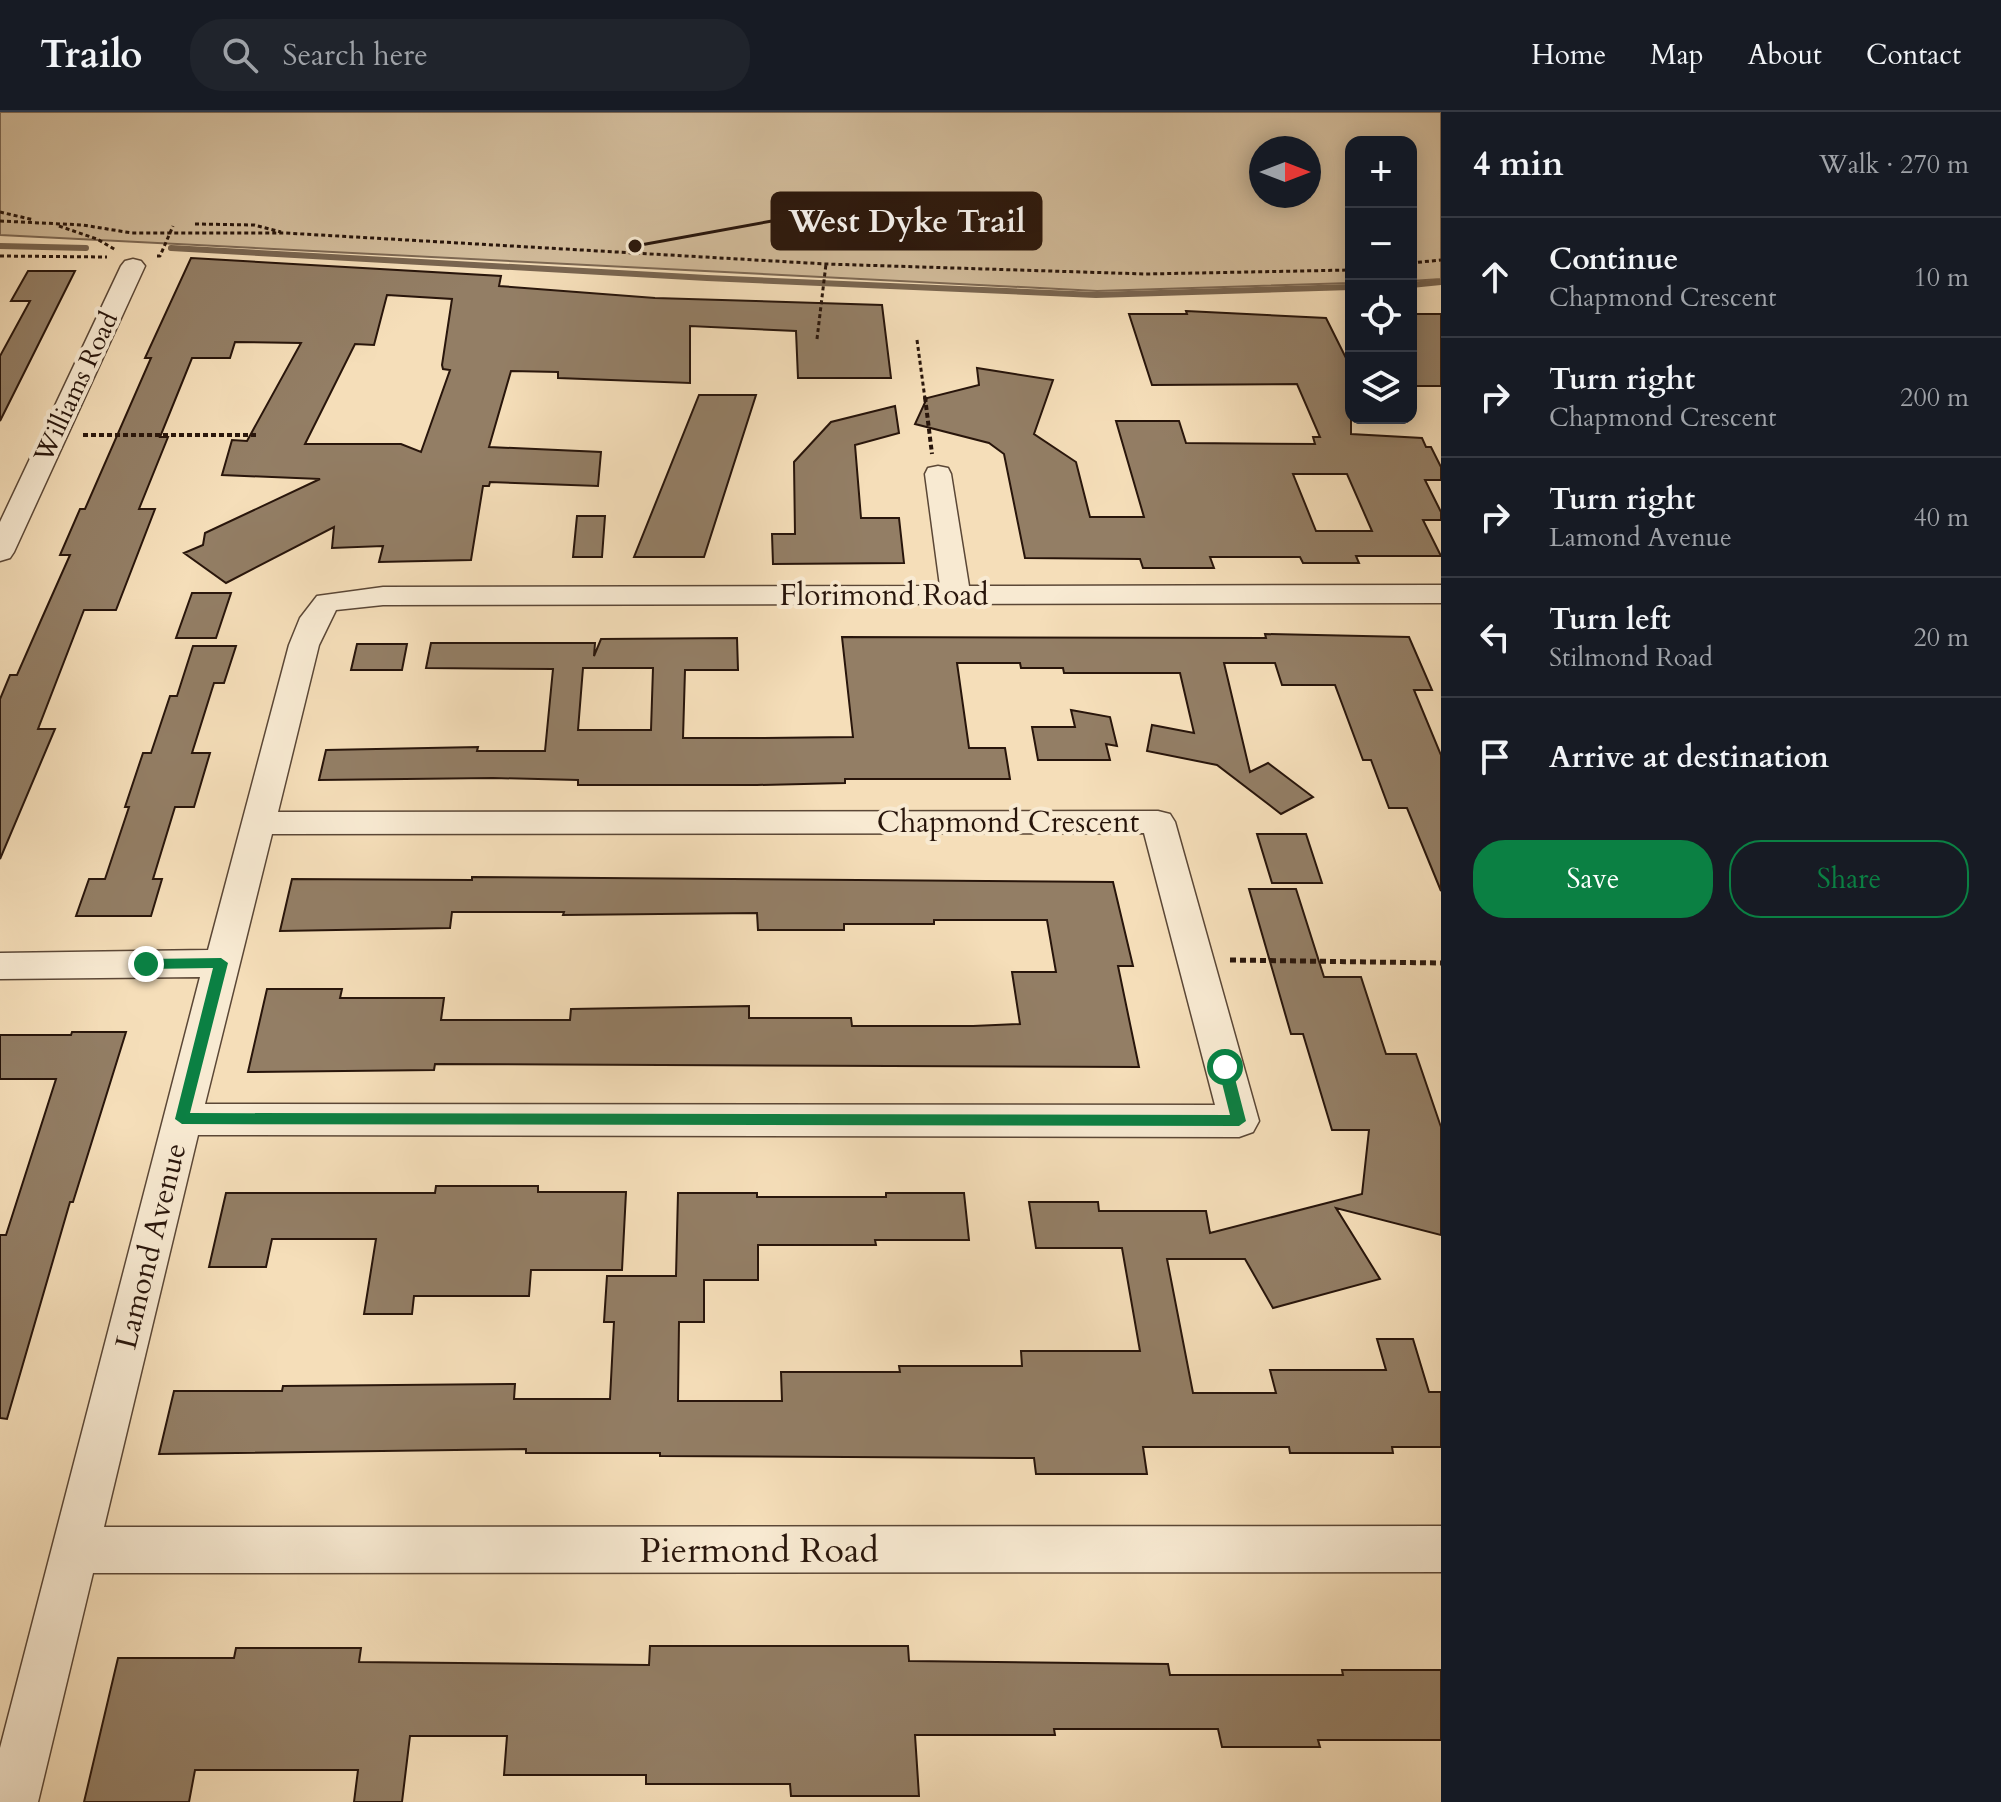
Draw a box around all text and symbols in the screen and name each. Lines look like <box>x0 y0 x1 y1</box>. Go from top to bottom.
search box <box>190 19 750 91</box>
text: Trailo <box>40 29 142 81</box>
icon: search <box>218 33 262 77</box>
text: Search here <box>282 35 428 76</box>
text: Home <box>1531 36 1606 74</box>
text: Map <box>1650 36 1704 74</box>
text: About <box>1748 36 1822 74</box>
text: Contact <box>1866 36 1961 74</box>
north arrow <box>1249 136 1321 208</box>
map controls <box>1345 136 1417 424</box>
button: + <box>1345 136 1417 208</box>
text: 4 min <box>1473 141 1564 187</box>
text: Walk · 270 m <box>1819 147 1969 182</box>
callout: West Dyke Trail <box>772 193 1041 249</box>
text: West Dyke Trail <box>787 200 1026 244</box>
button: − <box>1345 208 1417 280</box>
text: Continue <box>1549 239 1678 280</box>
icon: ahead <box>1473 255 1517 299</box>
text: 10 m <box>1913 260 1969 295</box>
button: locate <box>1345 280 1417 352</box>
text: Chapmond Crescent <box>1549 280 1776 315</box>
street label: Williams Road <box>25 306 126 469</box>
button: layers <box>1345 352 1417 424</box>
text: Turn right <box>1549 359 1695 400</box>
icon: right <box>1473 375 1517 419</box>
text: 200 m <box>1900 380 1969 415</box>
text: Chapmond Crescent <box>1549 400 1776 435</box>
text: Turn right <box>1549 479 1695 520</box>
icon: right <box>1473 495 1517 539</box>
text: 40 m <box>1913 500 1969 535</box>
text: Lamond Avenue <box>1549 520 1732 555</box>
street label: Florimond Road <box>780 575 988 616</box>
text: Turn left <box>1549 599 1671 640</box>
icon: left <box>1473 615 1517 659</box>
text: 20 m <box>1913 620 1969 655</box>
text: Stilmond Road <box>1549 640 1713 675</box>
icon: arrive <box>1473 735 1517 779</box>
text: Arrive at destination <box>1549 737 1829 778</box>
street label: Chapmond Crescent <box>877 802 1140 843</box>
button: Save <box>1473 840 1713 918</box>
button: Share <box>1729 840 1969 918</box>
route end <box>128 946 164 982</box>
route start <box>1207 1049 1243 1085</box>
street label: Lamond Avenue <box>106 1139 196 1353</box>
street label: Piermond Road <box>639 1526 879 1575</box>

